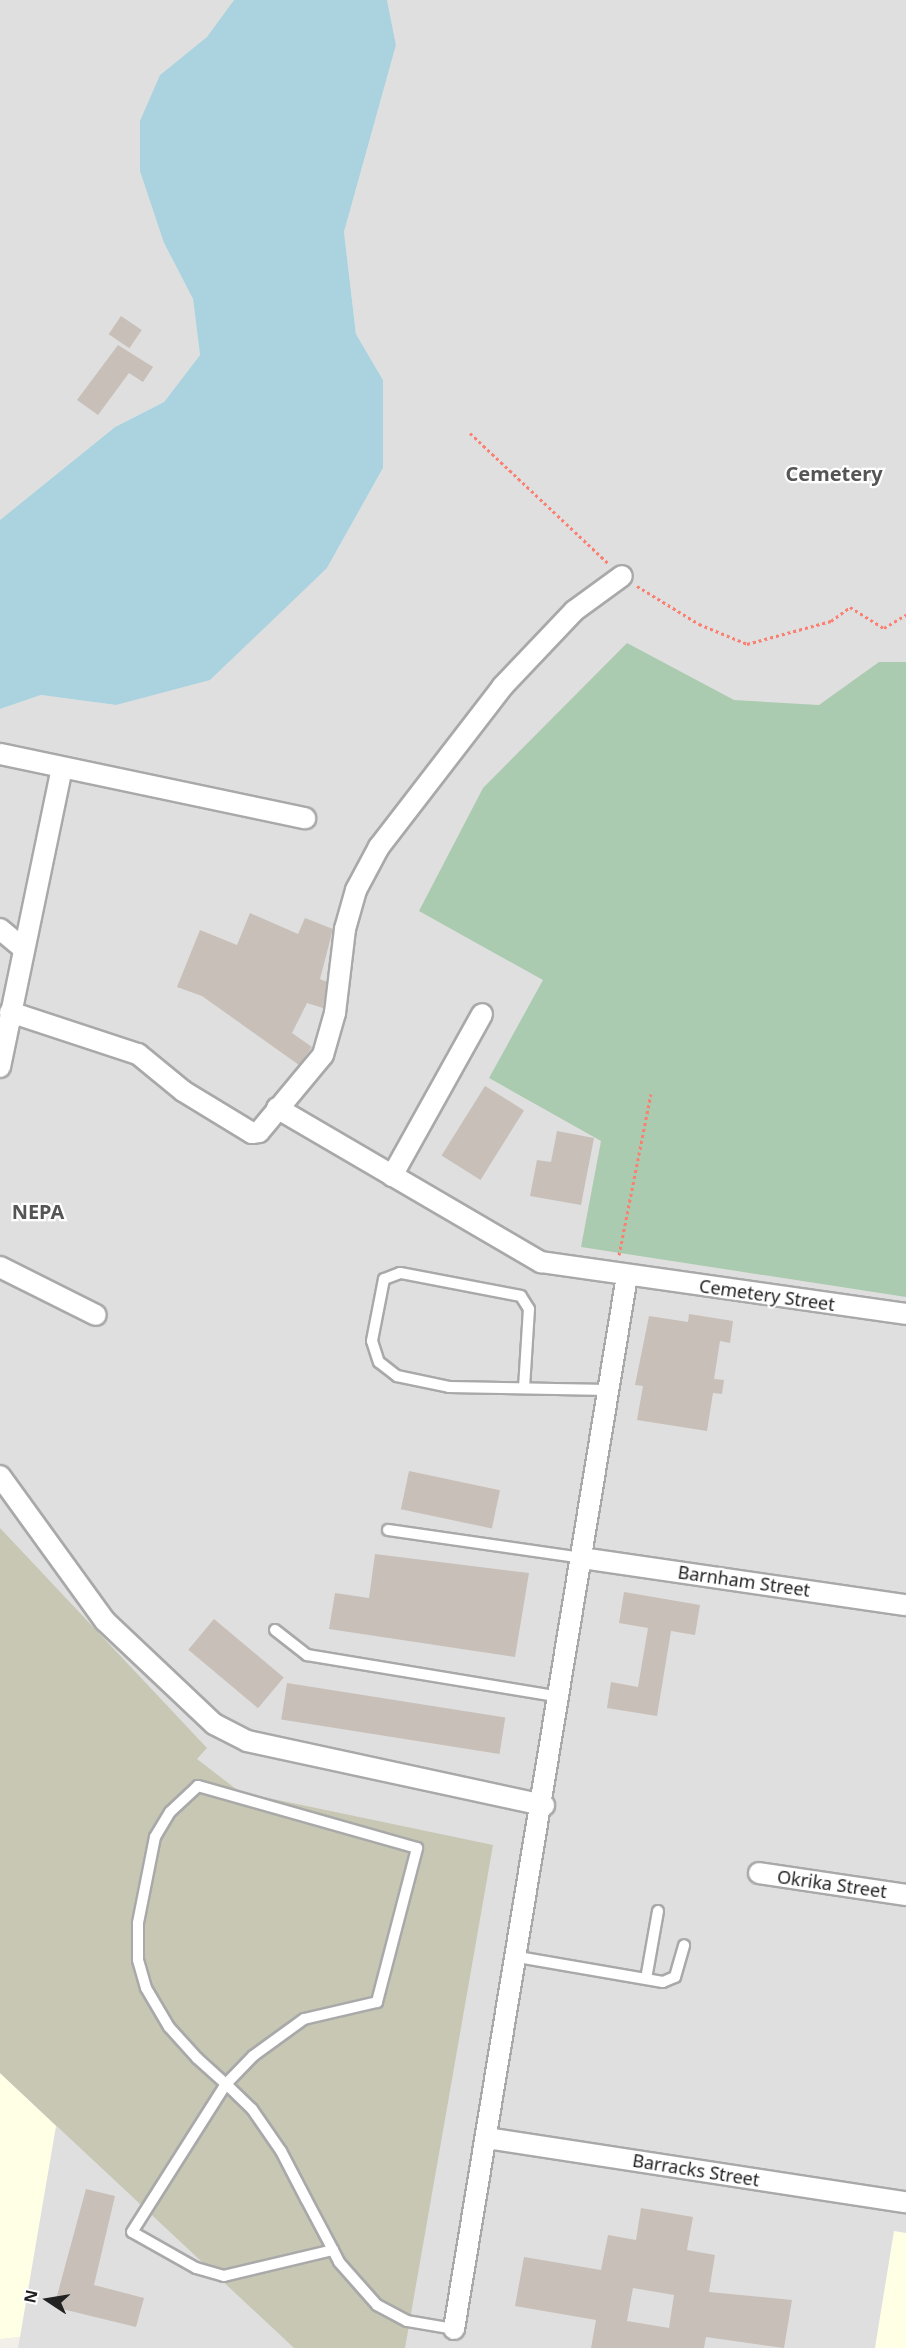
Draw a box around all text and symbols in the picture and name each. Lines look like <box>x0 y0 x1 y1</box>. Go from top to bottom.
district label: Cemetery <box>785 461 883 485</box>
district label: NEPA <box>12 1199 64 1223</box>
street label: Cemetery Street <box>698 1275 836 1315</box>
street label: Barnham Street <box>676 1561 812 1601</box>
street label: Okrika Street <box>776 1866 888 1902</box>
street label: Barracks Street <box>631 2149 761 2191</box>
north arrow <box>18 2270 78 2330</box>
text: N <box>18 2288 43 2305</box>

